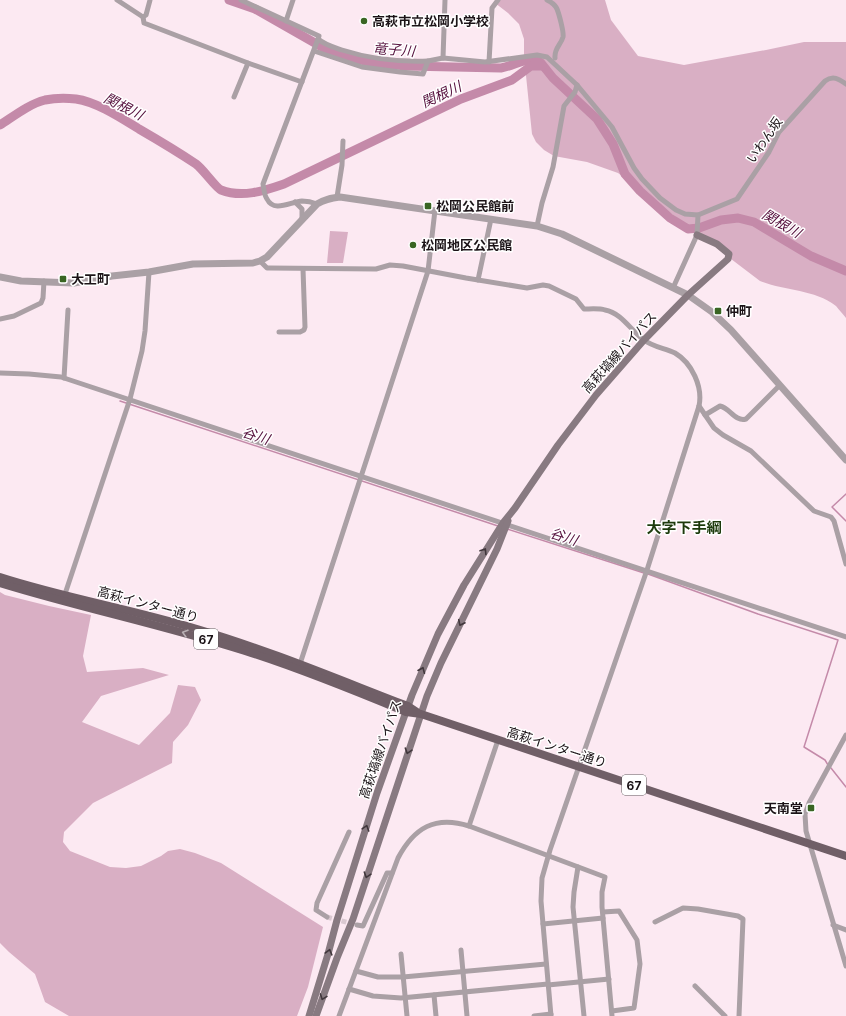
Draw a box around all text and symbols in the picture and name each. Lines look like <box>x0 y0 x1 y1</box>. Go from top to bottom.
place label: 高萩市立松岡小学校 <box>372 13 489 29</box>
marker: 高萩市立松岡小学校 <box>359 16 369 26</box>
water label: 竜子川 <box>372 39 418 59</box>
water label: 関根川 <box>418 77 465 111</box>
water label: 関根川 <box>101 89 148 124</box>
street label: いわん坂 <box>743 114 785 166</box>
place label: 松岡公民館前 <box>436 198 514 214</box>
marker: 松岡公民館前 <box>423 201 433 211</box>
water label: 関根川 <box>760 205 806 242</box>
place label: 松岡地区公民館 <box>421 237 512 253</box>
marker: 松岡地区公民館 <box>408 240 418 250</box>
place label: 大工町 <box>71 271 110 287</box>
marker: 大工町 <box>58 274 68 284</box>
place label: 仲町 <box>726 303 752 319</box>
marker: 仲町 <box>713 306 723 316</box>
street label: 高萩塙線バイパス <box>578 308 660 396</box>
water label: 谷川 <box>240 423 274 448</box>
district label: 大字下手綱 <box>646 518 722 537</box>
water label: 谷川 <box>548 524 582 549</box>
one-way arrow <box>479 548 487 555</box>
street label: 高萩インター通り <box>96 583 200 625</box>
one-way arrow <box>458 618 466 626</box>
one-way arrow <box>181 629 188 638</box>
road number: 67 <box>194 629 218 649</box>
one-way arrow <box>417 666 425 674</box>
street label: 高萩塙線バイパス <box>356 697 404 801</box>
street label: 高萩インター通り <box>505 723 609 771</box>
one-way arrow <box>404 748 413 755</box>
road number: 67 <box>622 775 646 795</box>
place label: 天南堂 <box>764 800 803 816</box>
marker: 天南堂 <box>806 803 816 813</box>
one-way arrow <box>361 824 370 831</box>
one-way arrow <box>363 871 372 878</box>
one-way arrow <box>324 949 332 955</box>
one-way arrow <box>319 993 327 1000</box>

